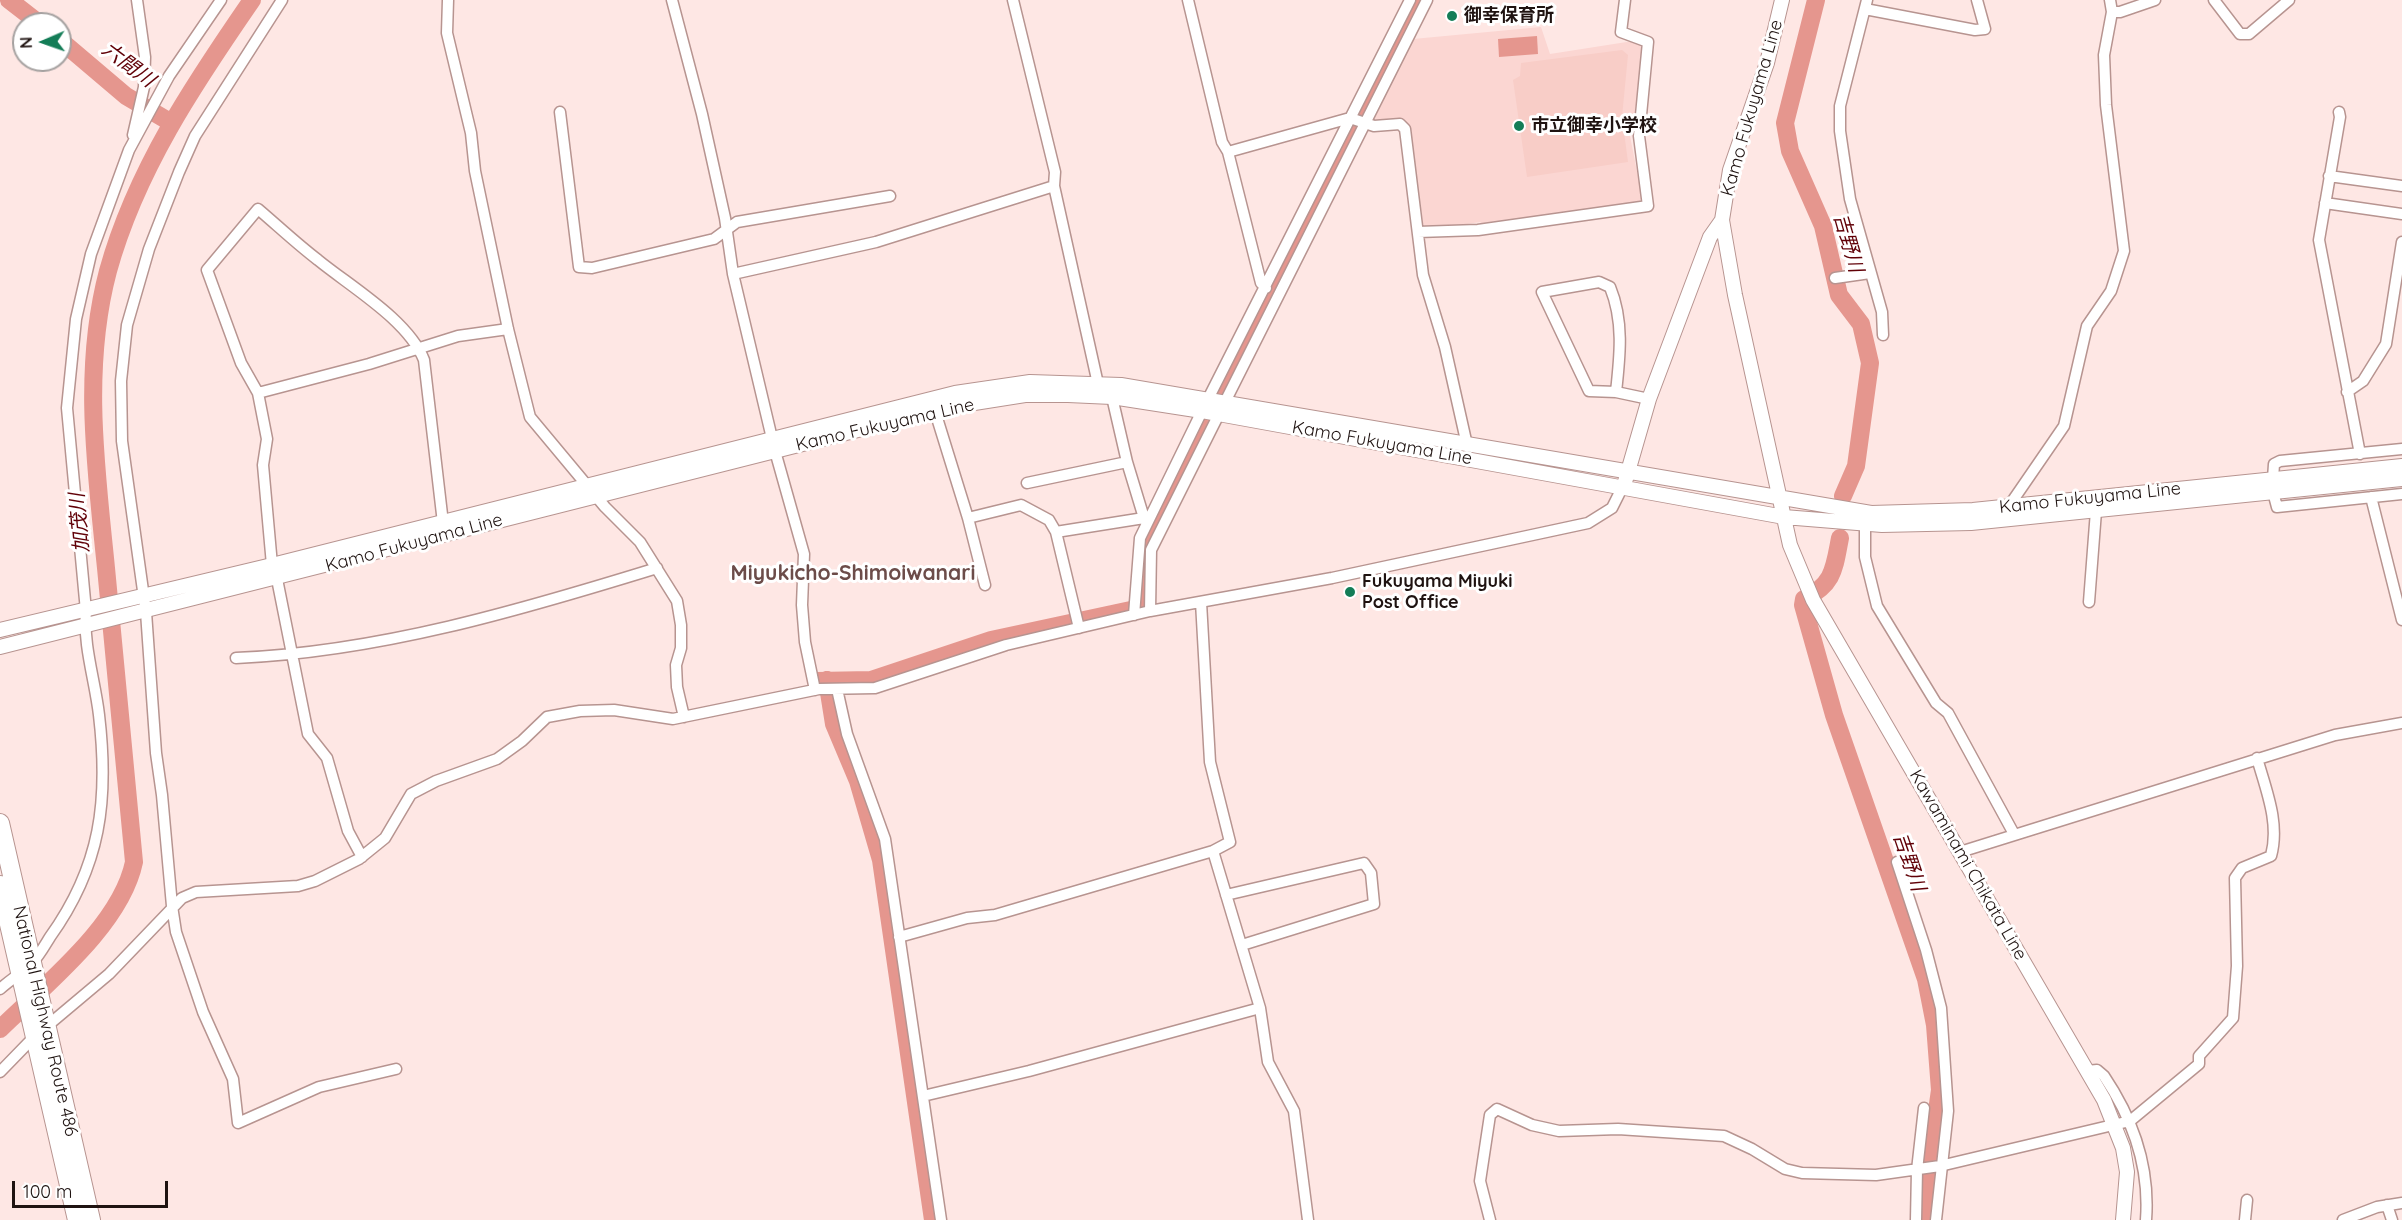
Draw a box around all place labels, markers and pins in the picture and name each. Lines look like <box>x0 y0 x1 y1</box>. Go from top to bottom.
place label: 御幸保育所 <box>1464 5 1554 27</box>
marker: 御幸保育所 <box>1445 9 1459 23</box>
place label: 市立御幸小学校 <box>1531 115 1657 137</box>
marker: 市立御幸小学校 <box>1512 119 1526 133</box>
place label: Fukuyama Miyuki Post Office <box>1362 571 1513 614</box>
marker: Fukuyama Miyuki Post Office <box>1343 585 1357 599</box>

